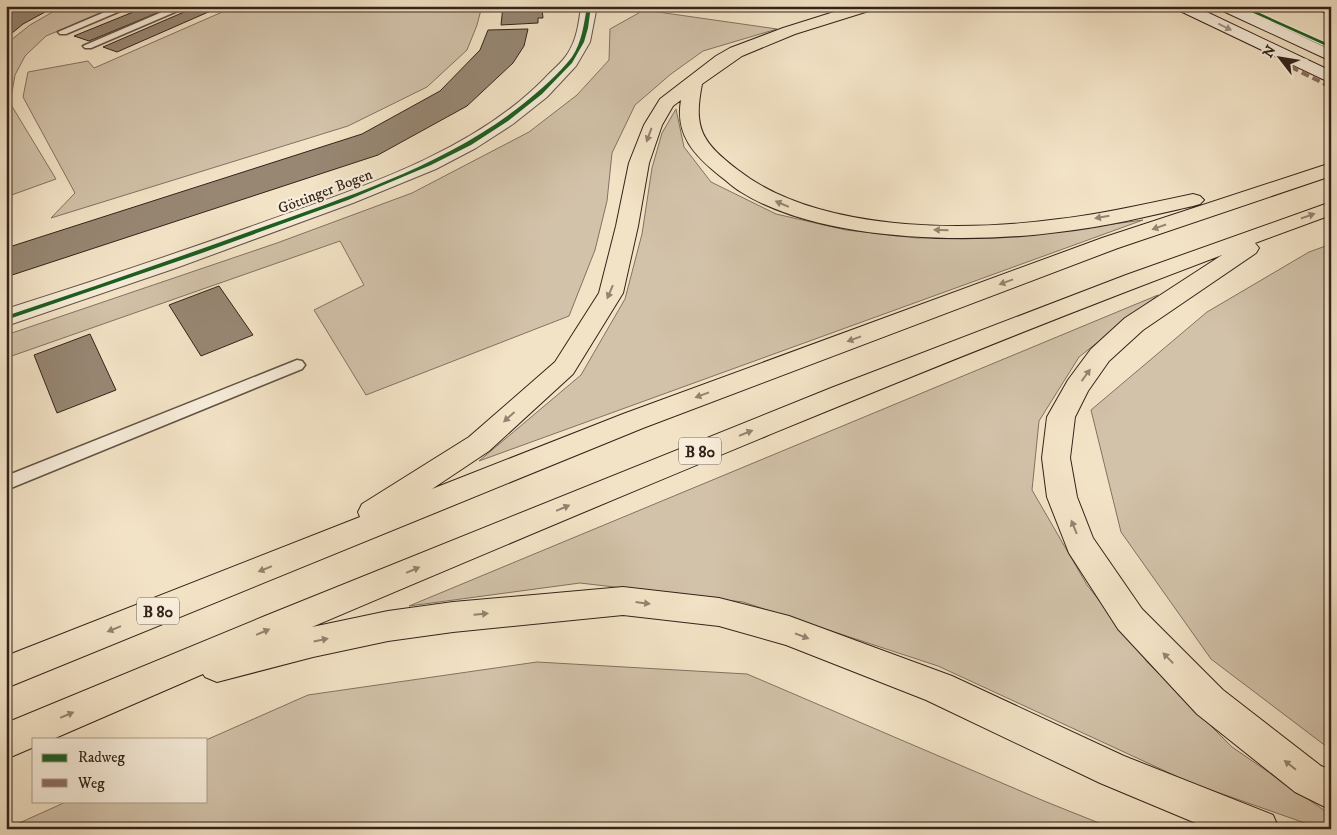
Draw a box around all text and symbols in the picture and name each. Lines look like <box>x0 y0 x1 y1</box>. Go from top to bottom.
one-way arrow <box>1218 23 1232 31</box>
north arrow <box>1254 32 1304 82</box>
text: N <box>1259 42 1281 61</box>
one-way arrow <box>645 128 653 143</box>
street label: Göttinger Bogen <box>275 165 375 218</box>
one-way arrow <box>775 199 789 207</box>
one-way arrow <box>1300 212 1315 219</box>
one-way arrow <box>1094 214 1110 222</box>
one-way arrow <box>1152 223 1167 231</box>
one-way arrow <box>933 226 949 234</box>
one-way arrow <box>999 279 1014 286</box>
one-way arrow <box>606 285 614 300</box>
one-way arrow <box>846 335 861 343</box>
one-way arrow <box>1081 368 1091 382</box>
one-way arrow <box>695 392 709 400</box>
one-way arrow <box>503 411 515 423</box>
one-way arrow <box>739 428 753 436</box>
road number: B 80 <box>679 438 721 464</box>
one-way arrow <box>556 503 571 511</box>
one-way arrow <box>1069 520 1077 534</box>
one-way arrow <box>257 565 272 573</box>
one-way arrow <box>406 566 421 574</box>
road number: B 80 <box>137 598 179 624</box>
one-way arrow <box>635 599 651 607</box>
one-way arrow <box>474 610 490 618</box>
one-way arrow <box>106 625 121 633</box>
one-way arrow <box>256 628 270 636</box>
one-way arrow <box>794 633 809 640</box>
one-way arrow <box>313 636 329 644</box>
one-way arrow <box>1162 653 1174 665</box>
one-way arrow <box>60 710 74 718</box>
legend <box>32 738 208 802</box>
text: Radweg <box>78 748 126 767</box>
one-way arrow <box>1284 759 1297 770</box>
text: Weg <box>77 774 105 793</box>

